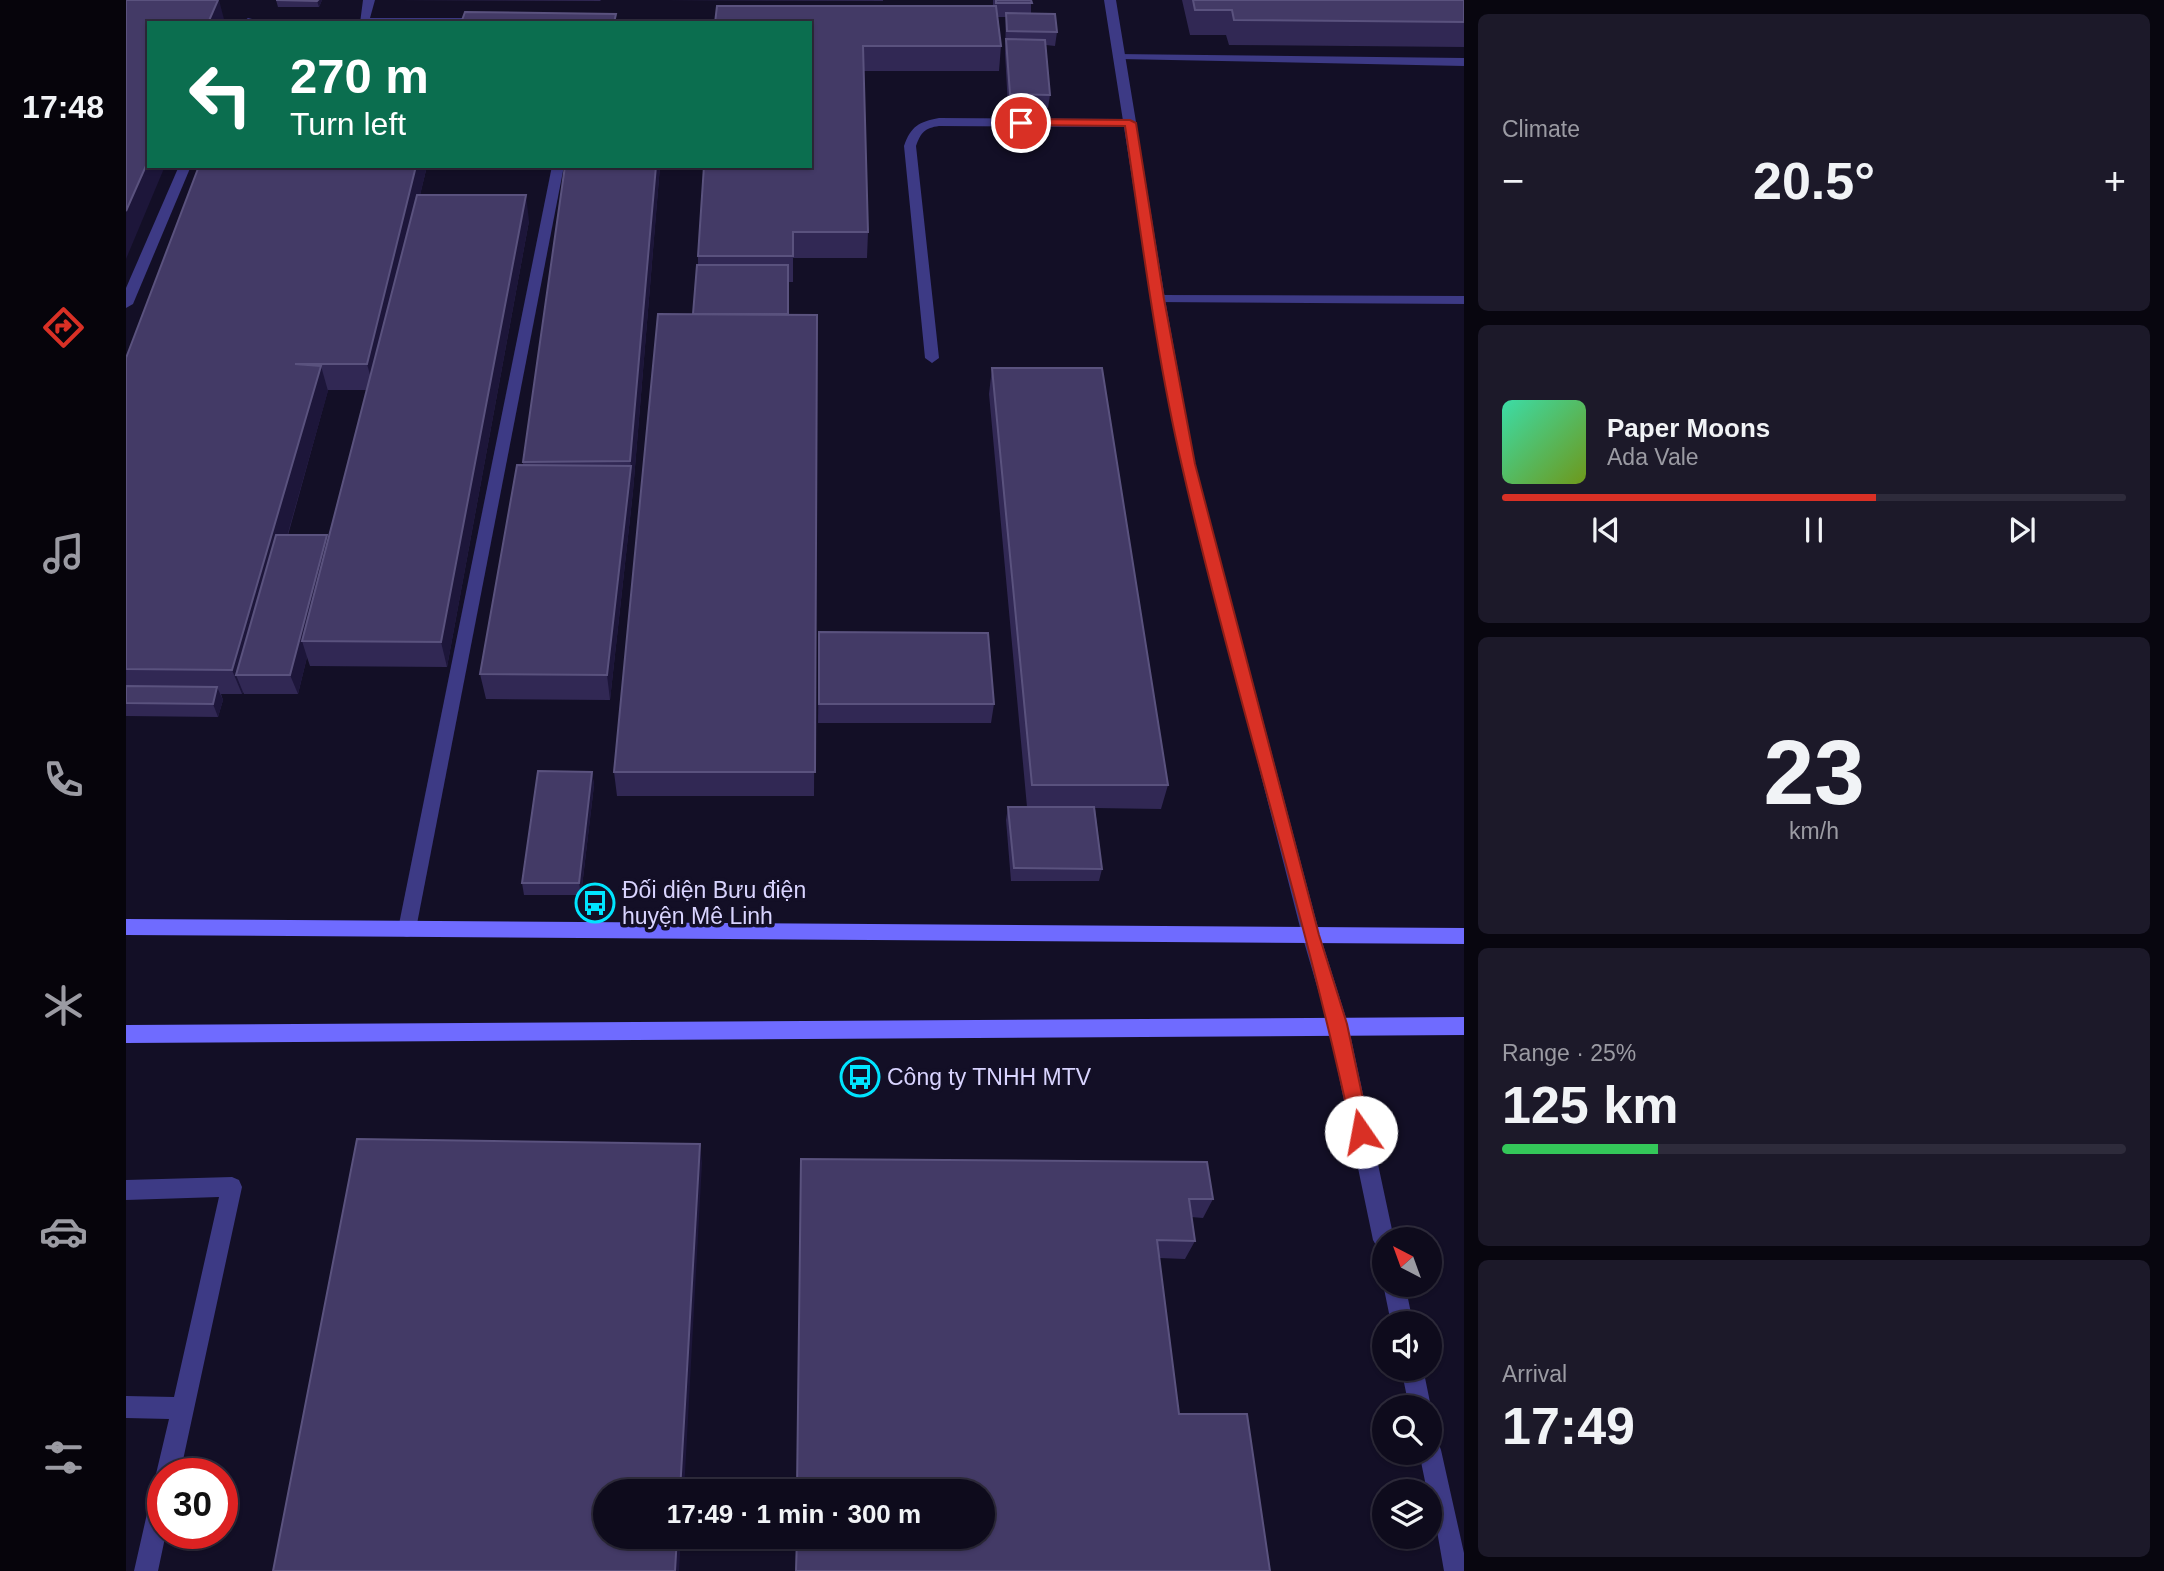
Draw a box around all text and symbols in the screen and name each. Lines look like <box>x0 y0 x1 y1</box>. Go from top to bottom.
icon: left <box>175 49 266 140</box>
text: 270 m <box>290 49 429 103</box>
text: 17:48 <box>22 89 104 125</box>
pin <box>991 93 1051 153</box>
icon: arrive <box>1002 104 1040 142</box>
text: Turn left <box>290 106 406 142</box>
text: Climate <box>1502 116 1580 142</box>
text: 20.5° <box>1753 152 1875 210</box>
text: − <box>1502 160 1524 202</box>
text: + <box>2104 160 2126 202</box>
icon: directions <box>39 303 88 352</box>
text: Paper Moons <box>1607 413 1770 443</box>
text: Ada Vale <box>1607 444 1699 470</box>
icon: previous <box>1587 511 1625 549</box>
icon: pause <box>1795 511 1833 549</box>
icon: next <box>2003 511 2041 549</box>
icon: music <box>39 529 88 578</box>
text: 23 <box>1763 722 1865 823</box>
icon: phone <box>39 755 88 804</box>
text: km/h <box>1789 818 1839 844</box>
place label: Đối diện Bưu điện huyện Mê Linh <box>622 877 806 929</box>
bus stop icon: Đối diện Bưu điện huyện Mê Linh <box>574 882 616 924</box>
icon: climate <box>39 981 88 1030</box>
text: Range · 25% <box>1502 1040 1636 1066</box>
bus stop icon: Công ty TNHH MTV <box>839 1056 881 1098</box>
place label: Công ty TNHH MTV <box>887 1064 1092 1090</box>
text: 125 km <box>1502 1076 1678 1134</box>
position arrow <box>1324 1095 1398 1169</box>
icon: car <box>39 1207 88 1256</box>
north arrow <box>1372 1227 1442 1297</box>
map controls <box>1372 1227 1442 1549</box>
button: sound <box>1372 1311 1442 1381</box>
text: Arrival <box>1502 1361 1567 1387</box>
button: search <box>1372 1395 1442 1465</box>
text: 17:49 <box>1502 1397 1635 1455</box>
icon: filters <box>39 1433 88 1482</box>
speed limit sign: 30 <box>147 1458 238 1549</box>
button: layers <box>1372 1479 1442 1549</box>
text: 17:49 · 1 min · 300 m <box>667 1499 921 1529</box>

